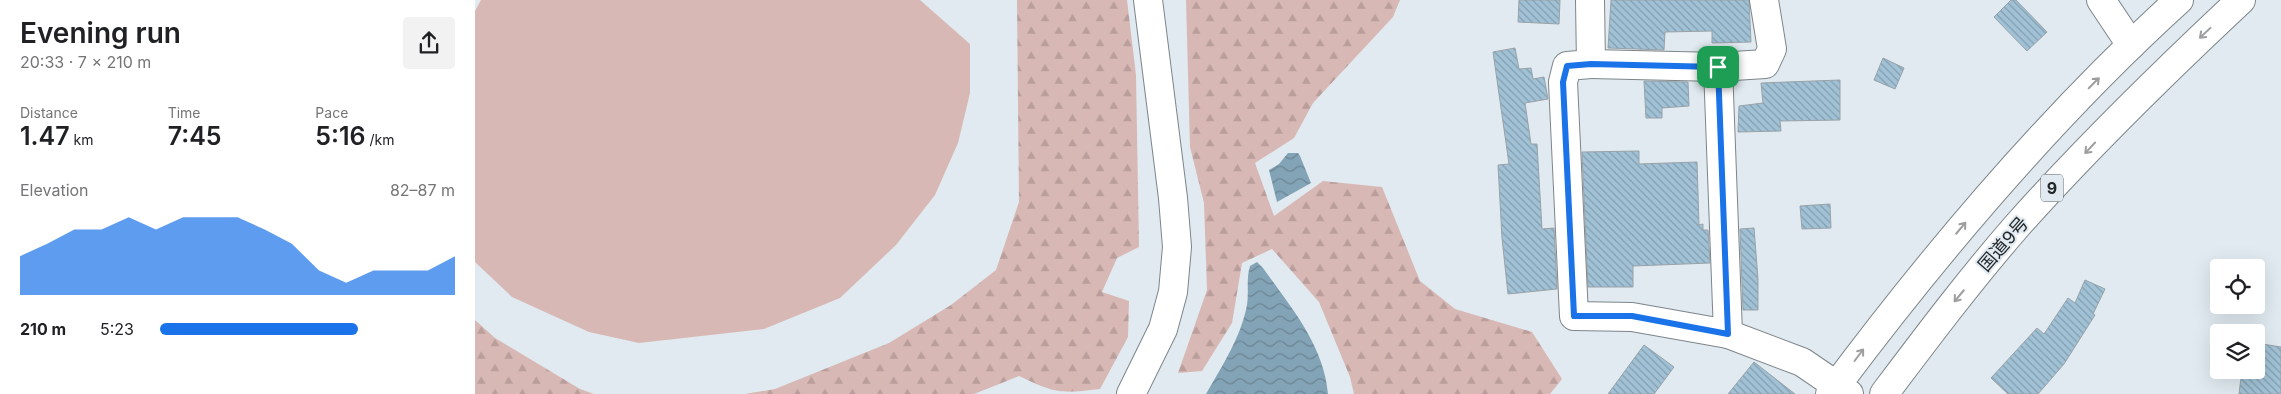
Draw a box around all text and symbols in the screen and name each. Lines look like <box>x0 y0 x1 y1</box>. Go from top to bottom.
text: Evening run <box>20 16 181 50</box>
button: share <box>403 17 455 69</box>
one-way arrow <box>2198 27 2211 39</box>
pin <box>1697 46 1739 88</box>
text: 20:33 · 7 × 210 m <box>20 52 151 72</box>
icon: arrive <box>1704 53 1732 81</box>
one-way arrow <box>2088 76 2100 89</box>
text: Distance <box>20 104 78 121</box>
text: Time <box>168 104 201 121</box>
text: Pace <box>315 104 348 121</box>
text: 1.47 <box>20 121 70 151</box>
text: 7:45 <box>168 121 222 151</box>
text: 5:16 <box>315 121 366 151</box>
text: km <box>70 131 94 148</box>
text: /km <box>366 131 395 148</box>
one-way arrow <box>2084 141 2095 154</box>
road number: 9 <box>2041 174 2063 202</box>
text: Elevation <box>20 180 89 200</box>
text: 82–87 m <box>390 180 455 200</box>
street label: 国道9号 <box>1974 213 2032 275</box>
one-way arrow <box>1955 222 1966 235</box>
map controls <box>2210 259 2265 379</box>
button: locate <box>2210 259 2265 314</box>
one-way arrow <box>1954 289 1965 302</box>
text: 210 m <box>20 319 66 339</box>
text: 5:23 <box>100 319 134 339</box>
button: layers <box>2210 324 2265 379</box>
one-way arrow <box>1854 348 1864 362</box>

